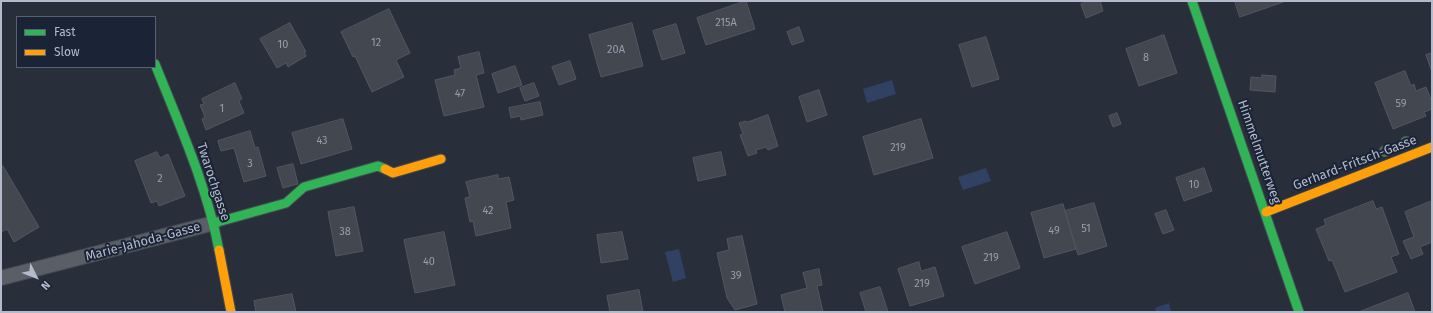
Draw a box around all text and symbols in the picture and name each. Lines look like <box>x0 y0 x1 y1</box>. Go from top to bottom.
legend <box>16 16 156 68</box>
house number: 215A <box>715 16 737 30</box>
text: Fast <box>54 25 76 39</box>
house number: 12 <box>371 36 381 50</box>
house number: 10 <box>278 38 288 52</box>
house number: 20A <box>607 43 625 57</box>
text: Slow <box>54 45 80 59</box>
house number: 8 <box>1143 51 1149 65</box>
house number: 47 <box>455 87 465 101</box>
house number: 59 <box>1395 97 1407 111</box>
street label: Himmelmutterweg <box>1234 98 1284 206</box>
house number: 1 <box>220 102 224 116</box>
street label: Gerhard-Fritsch-Gasse <box>1291 132 1419 194</box>
house number: 43 <box>316 134 328 148</box>
street label: Twarochgasse <box>193 141 233 223</box>
house number: 219 <box>890 141 906 155</box>
house number: 3 <box>247 157 253 171</box>
house number: 2 <box>157 172 163 186</box>
house number: 10 <box>1189 178 1199 192</box>
house number: 42 <box>482 204 494 218</box>
street label: Marie-Jahoda-Gasse <box>84 219 202 265</box>
house number: 51 <box>1081 222 1091 236</box>
house number: 49 <box>1048 224 1060 238</box>
house number: 38 <box>339 225 351 239</box>
house number: 219 <box>983 251 999 265</box>
house number: 40 <box>423 255 435 269</box>
north arrow <box>16 257 56 297</box>
house number: 39 <box>730 269 742 283</box>
house number: 219 <box>914 277 930 291</box>
text: N <box>38 278 53 292</box>

